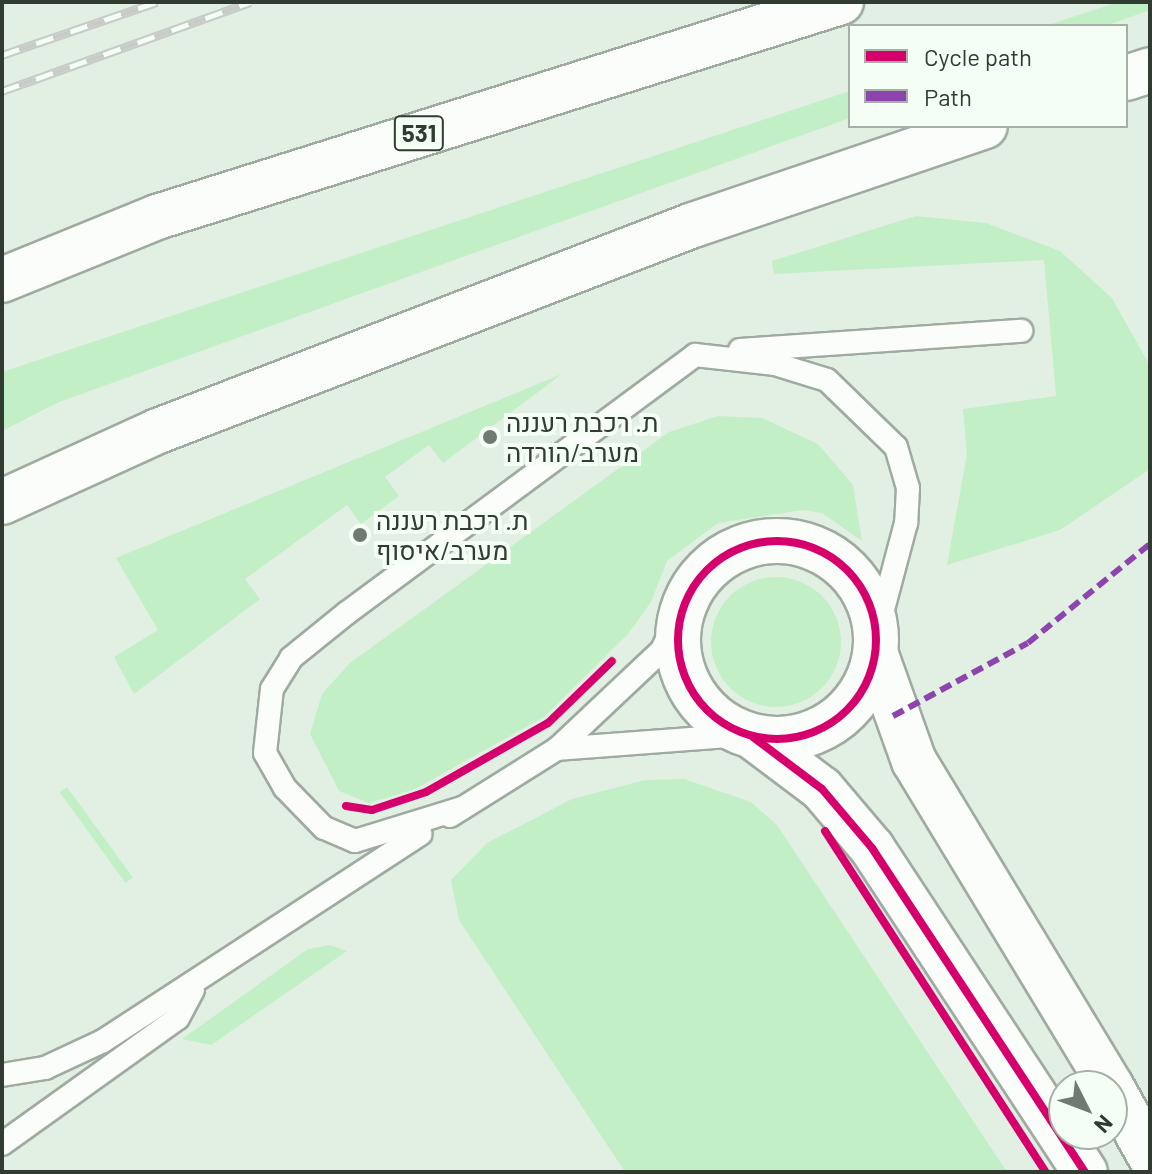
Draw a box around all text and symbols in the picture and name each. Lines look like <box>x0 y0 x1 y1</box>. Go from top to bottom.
legend <box>848 24 1128 128</box>
text: Cycle path <box>924 42 1032 71</box>
text: Path <box>924 82 972 111</box>
road number: 531 <box>393 113 445 153</box>
place label: ת. רכבת רעננה מערב/הורדה <box>506 406 658 468</box>
marker: ת. רכבת רעננה מערב/הורדה <box>481 428 499 446</box>
place label: ת. רכבת רעננה מערב/איסוף <box>376 504 528 566</box>
marker: ת. רכבת רעננה מערב/איסוף <box>351 526 369 544</box>
north arrow <box>1048 1070 1128 1150</box>
text: N <box>1090 1111 1119 1139</box>

